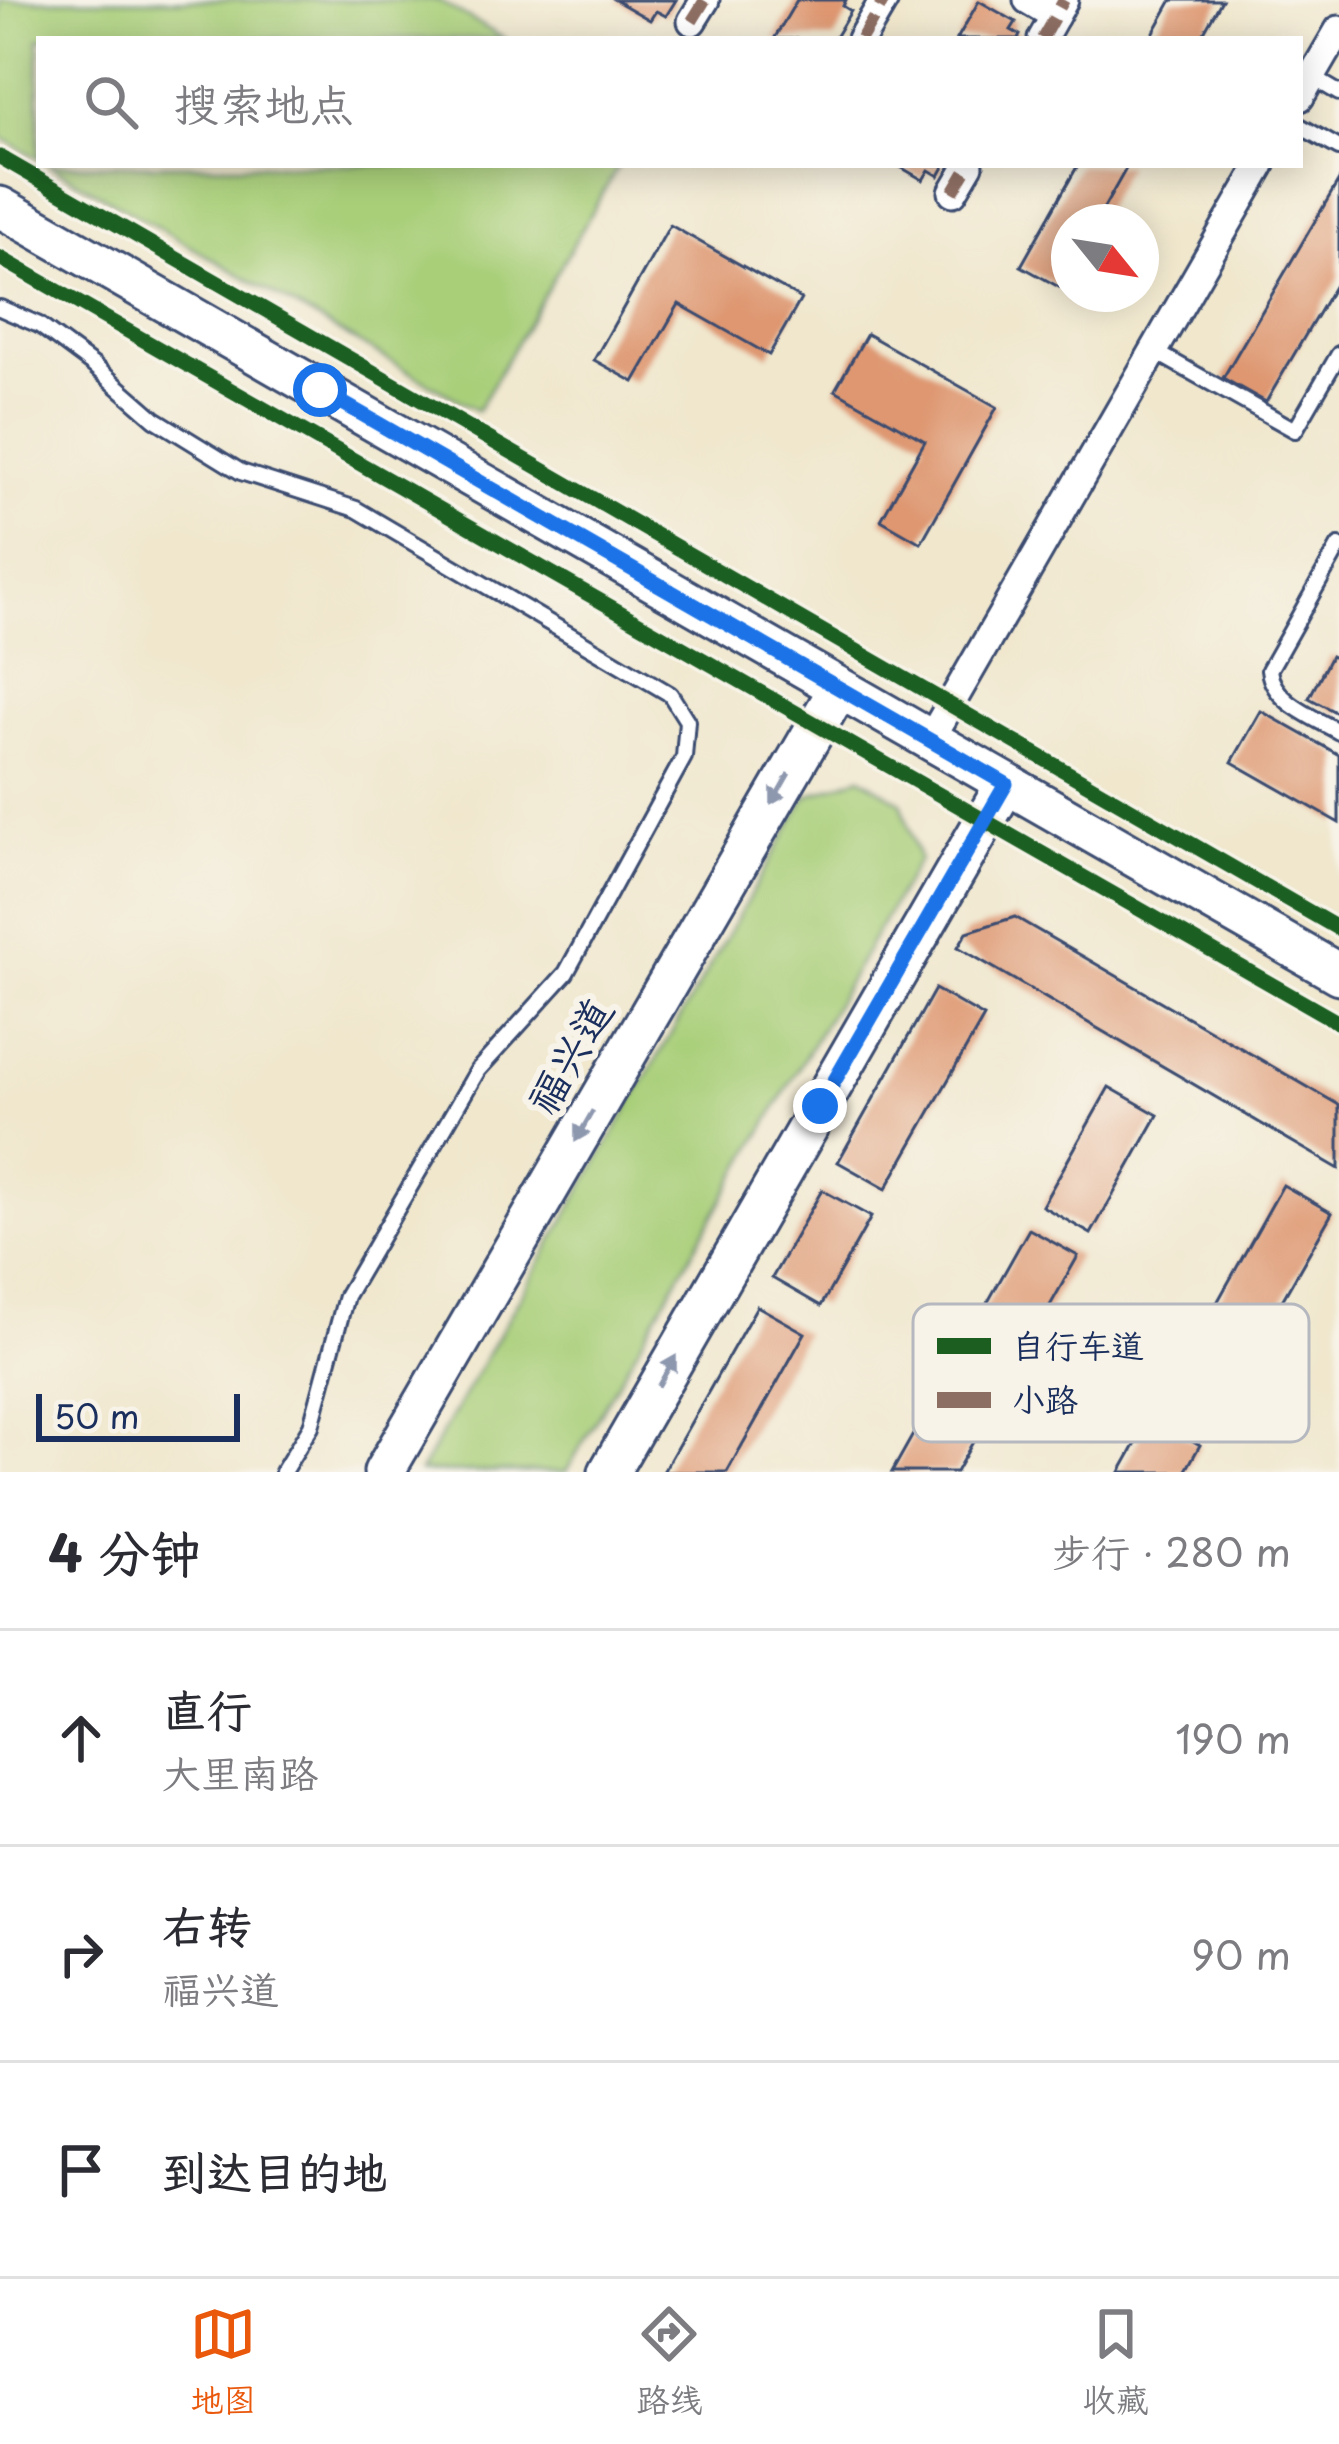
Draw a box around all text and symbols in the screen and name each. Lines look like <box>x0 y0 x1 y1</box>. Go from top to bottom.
search box <box>36 36 1303 168</box>
text: 搜索地点 <box>174 68 354 136</box>
icon: search <box>78 69 144 135</box>
north arrow <box>1051 204 1159 312</box>
route start <box>293 363 347 417</box>
one-way arrow <box>770 772 791 806</box>
street label: 福兴道 <box>509 984 627 1125</box>
route end <box>793 1079 847 1133</box>
one-way arrow <box>575 1110 596 1143</box>
legend <box>913 1304 1309 1442</box>
text: 自行车道 <box>1012 1319 1144 1369</box>
one-way arrow <box>656 1354 677 1388</box>
text: 小路 <box>1012 1373 1078 1423</box>
scale bar <box>36 1388 240 1441</box>
text: 50 m <box>54 1390 140 1440</box>
text: 4 分钟 <box>48 1512 201 1589</box>
text: 步行 · 280 m <box>1052 1521 1291 1580</box>
text: 直行 <box>162 1674 252 1742</box>
icon: ahead <box>48 1705 114 1771</box>
text: 190 m <box>1175 1708 1291 1767</box>
text: 大里南路 <box>162 1742 318 1801</box>
text: 右转 <box>162 1890 252 1958</box>
icon: right <box>48 1921 114 1987</box>
text: 90 m <box>1191 1924 1291 1983</box>
text: 福兴道 <box>162 1958 279 2017</box>
text: 到达目的地 <box>162 2136 387 2204</box>
icon: arrive <box>48 2137 114 2203</box>
tab: 地图 <box>190 2301 256 2423</box>
tab: 路线 <box>636 2301 702 2423</box>
tab: 收藏 <box>1083 2301 1149 2423</box>

